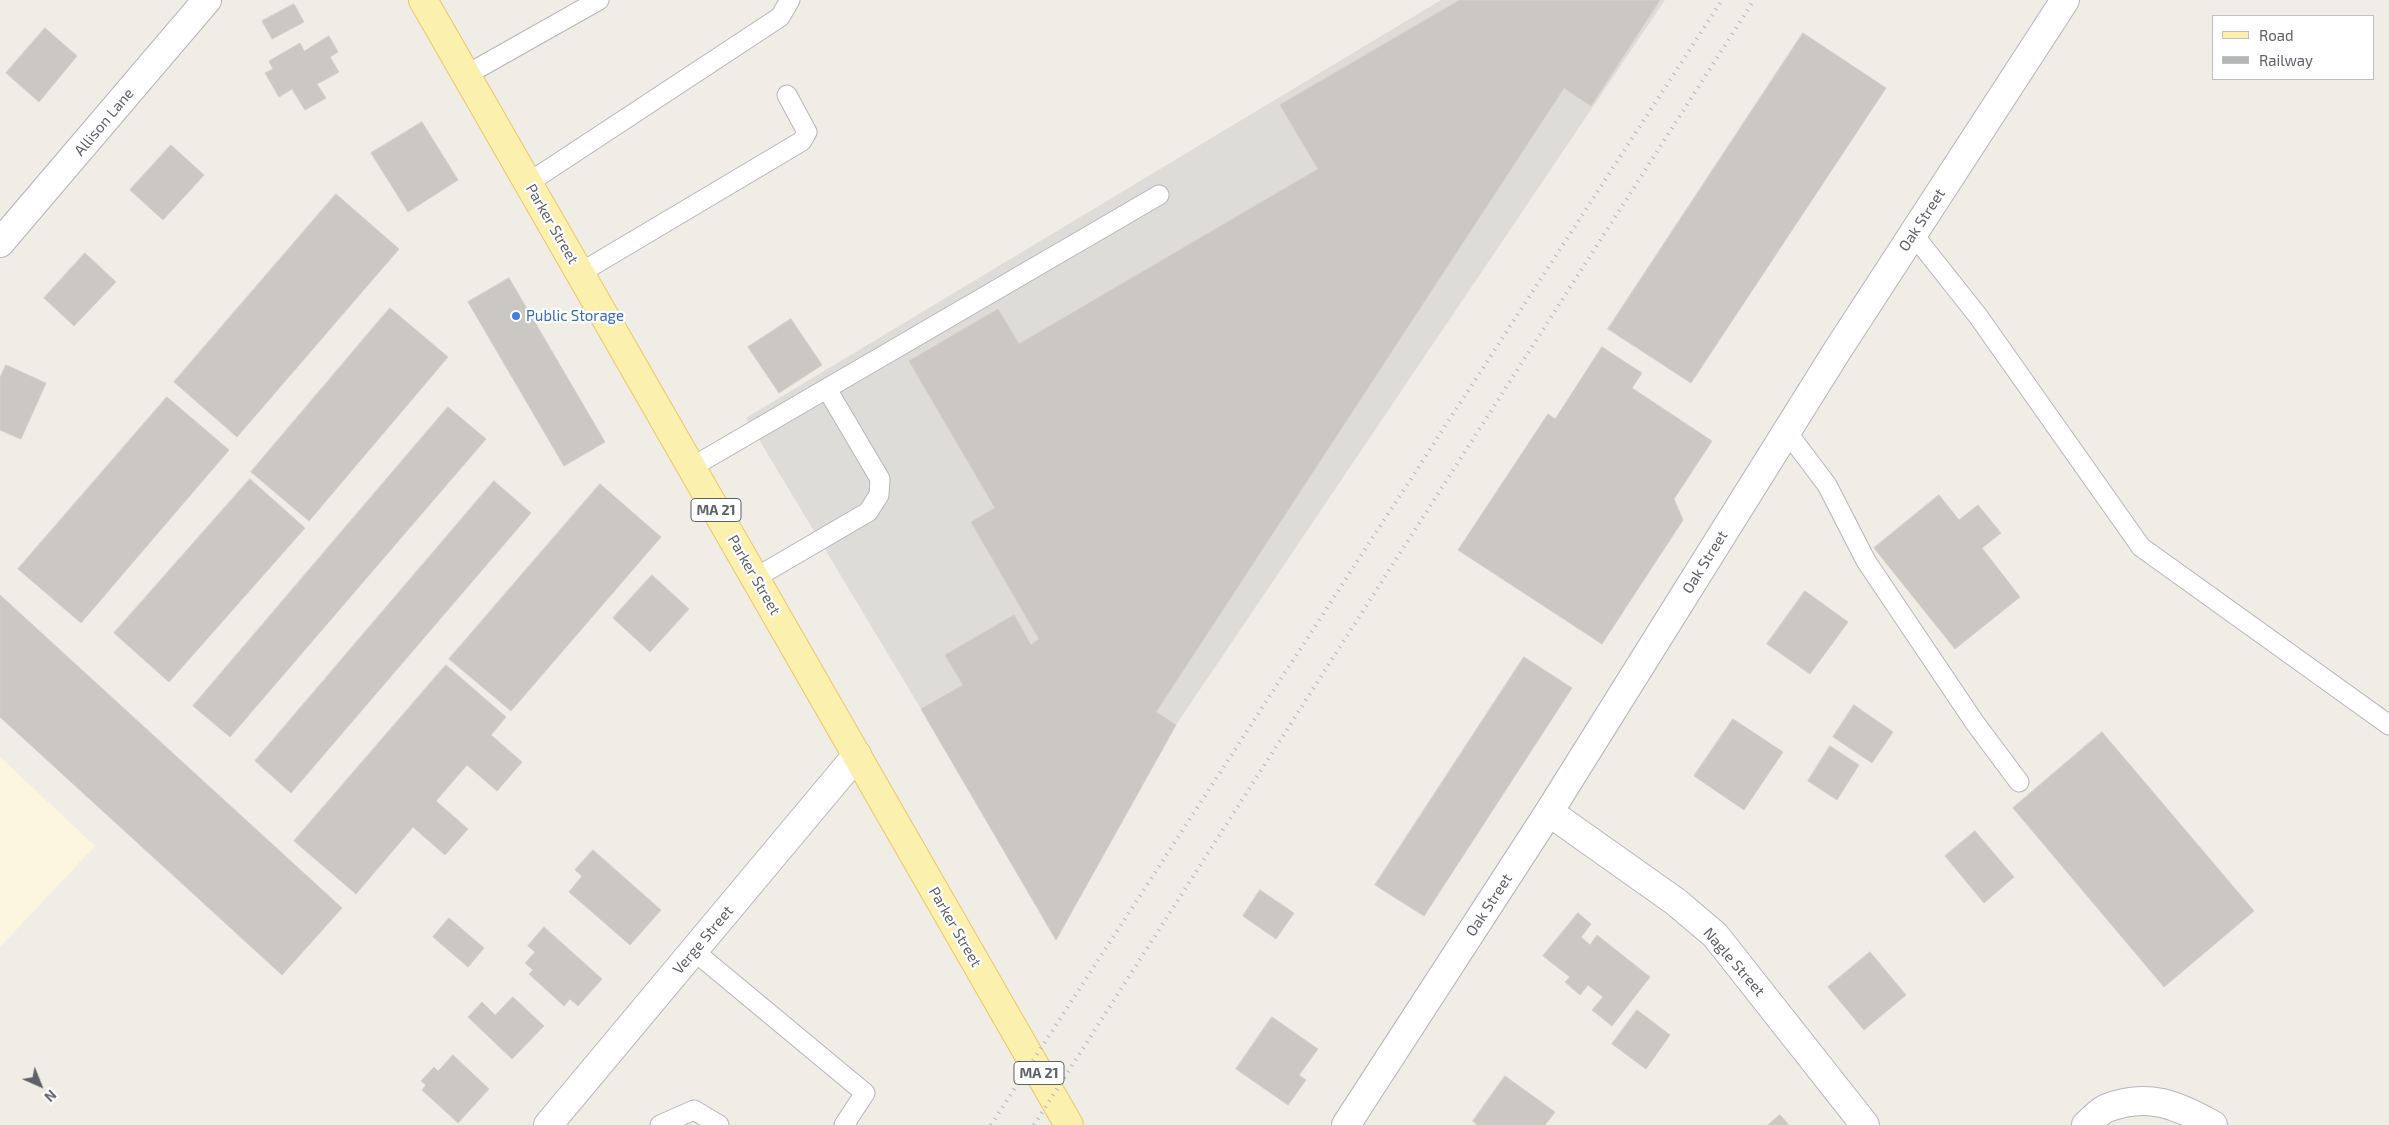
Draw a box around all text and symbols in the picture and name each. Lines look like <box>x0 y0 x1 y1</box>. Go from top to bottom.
legend <box>2212 15 2374 80</box>
text: Road <box>2259 26 2294 44</box>
text: Railway <box>2259 51 2313 69</box>
street label: Allison Lane <box>70 84 138 160</box>
street label: Parker Street <box>522 181 582 267</box>
street label: Oak Street <box>1895 185 1949 255</box>
place label: Public Storage <box>526 307 624 325</box>
marker: Public Storage <box>510 310 522 322</box>
road number: MA 21 <box>691 498 741 522</box>
street label: Oak Street <box>1679 527 1731 597</box>
street label: Parker Street <box>724 532 784 618</box>
street label: Oak Street <box>1462 870 1516 940</box>
street label: Parker Street <box>925 884 985 970</box>
street label: Verge Street <box>669 902 737 978</box>
street label: Nagle Street <box>1699 924 1769 1000</box>
north arrow <box>15 1060 65 1110</box>
road number: MA 21 <box>1014 1062 1064 1084</box>
text: N <box>41 1087 60 1106</box>

